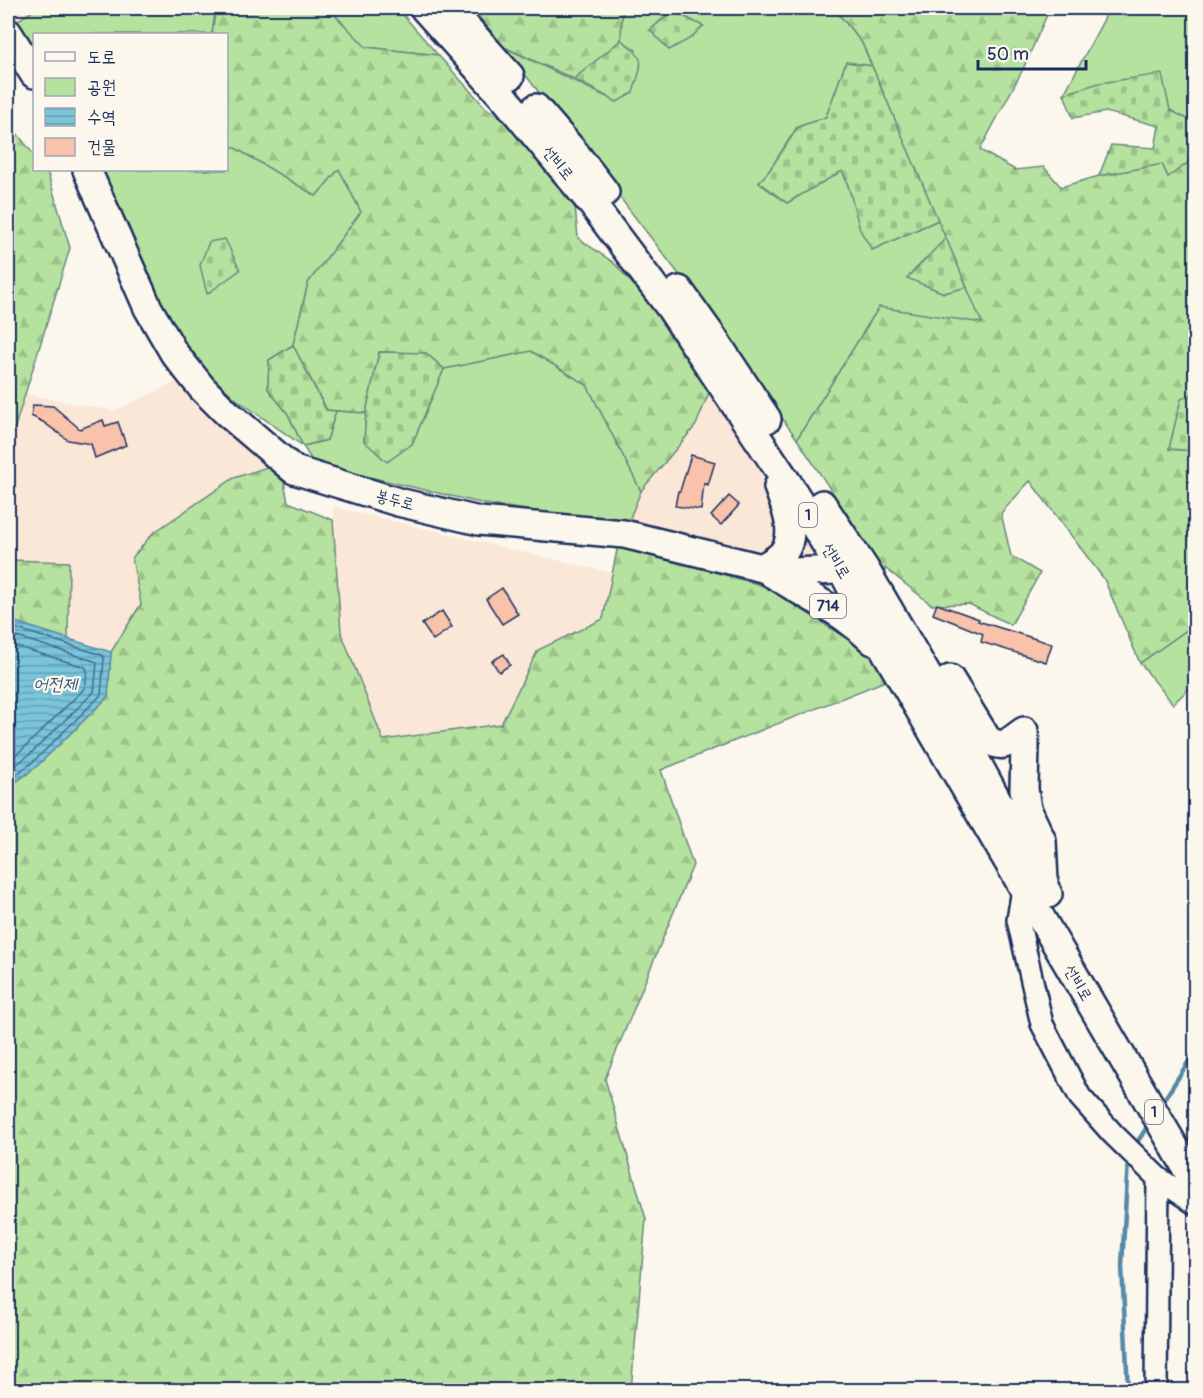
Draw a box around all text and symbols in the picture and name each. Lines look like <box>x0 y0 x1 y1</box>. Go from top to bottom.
legend <box>33 33 228 171</box>
scale bar <box>978 33 1086 71</box>
text: 50 m <box>987 43 1029 66</box>
text: 도로 <box>87 46 116 69</box>
text: 공원 <box>87 76 116 99</box>
text: 수역 <box>87 106 116 129</box>
text: 건물 <box>87 136 116 159</box>
street label: 선비로 <box>538 142 578 184</box>
street label: 봉두로 <box>374 485 416 515</box>
road number: 1 <box>799 503 817 527</box>
street label: 선비로 <box>817 539 855 583</box>
road number: 714 <box>810 594 846 618</box>
water label: 어전제 <box>33 673 79 696</box>
street label: 선비로 <box>1060 961 1096 1005</box>
road number: 1 <box>1145 1100 1163 1124</box>

